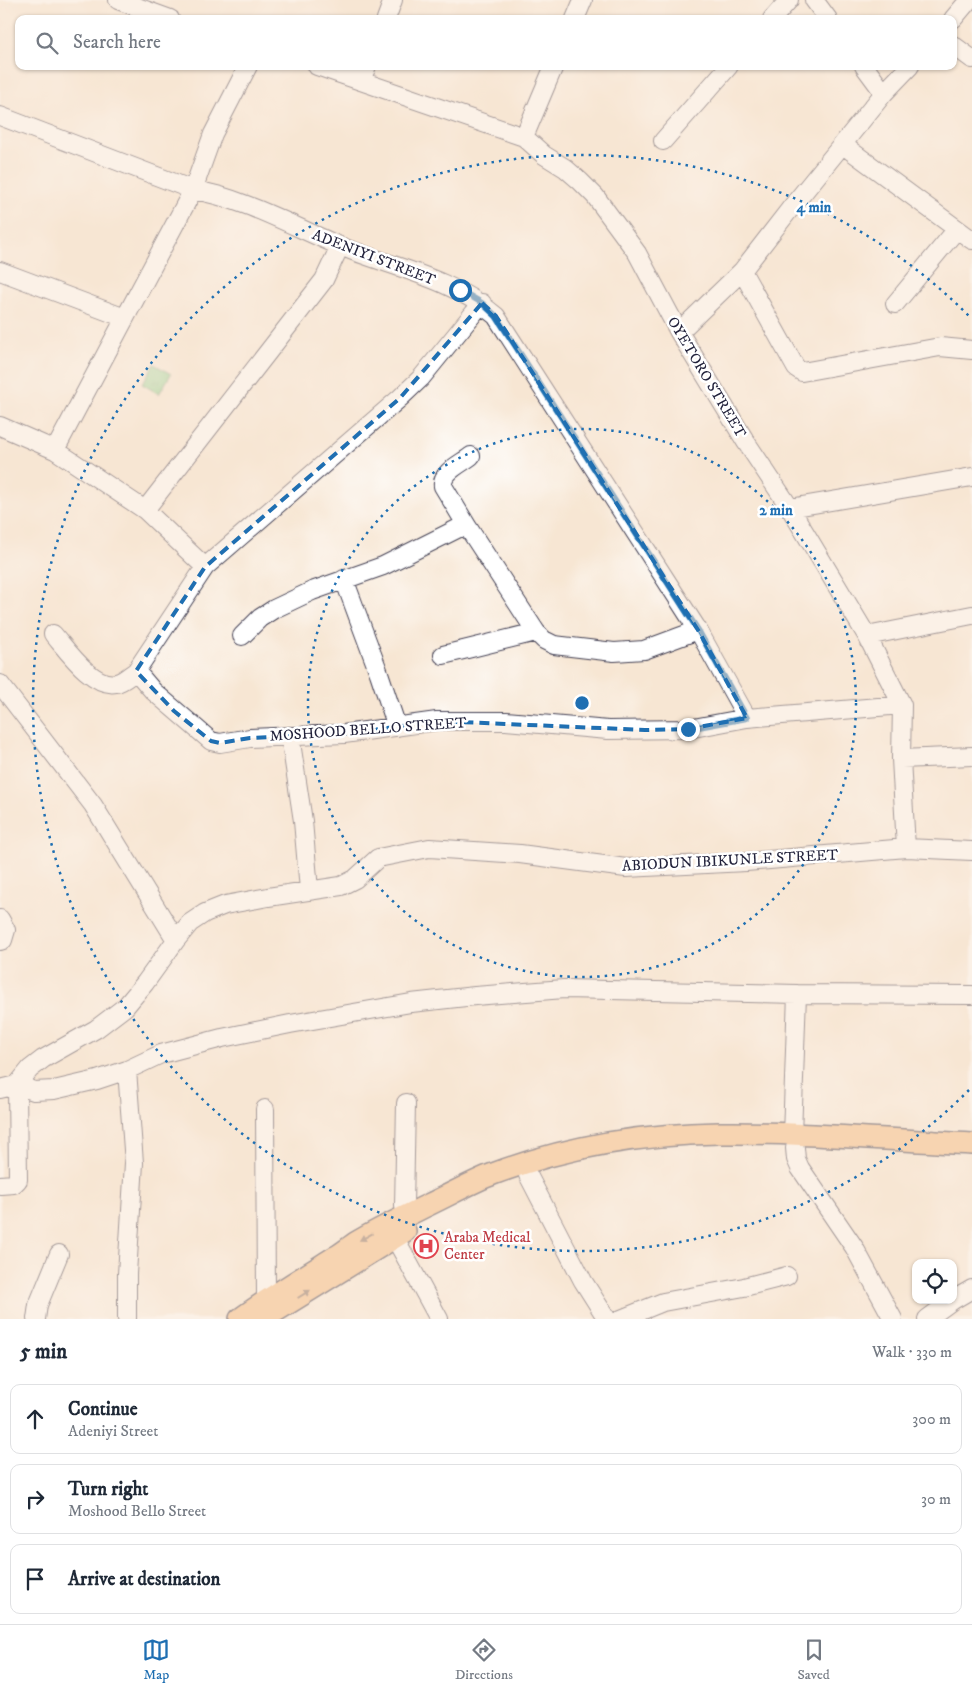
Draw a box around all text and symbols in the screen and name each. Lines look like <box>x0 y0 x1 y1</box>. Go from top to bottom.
search box <box>15 15 957 70</box>
icon: search <box>33 29 61 57</box>
text: Search here <box>73 31 161 54</box>
text: 4 min <box>796 198 832 217</box>
street label: ADENIYI STREET <box>309 225 439 290</box>
route start <box>449 279 472 302</box>
street label: OYETORO STREET <box>663 313 751 442</box>
text: 2 min <box>759 501 793 520</box>
centre of rings <box>573 694 591 712</box>
street label: MOSHOOD BELLO STREET <box>269 713 468 746</box>
route end <box>677 718 700 741</box>
street label: ABIODUN IBIKUNLE STREET <box>622 845 839 876</box>
place label: Araba Medical Center <box>444 1228 531 1264</box>
one-way arrow <box>358 1233 373 1241</box>
hospital icon: Araba Medical Center <box>413 1233 439 1259</box>
map controls <box>912 1259 957 1304</box>
button: locate <box>912 1259 957 1304</box>
one-way arrow <box>298 1289 311 1298</box>
text: 5 min <box>20 1339 67 1365</box>
text: Walk · 330 m <box>872 1342 952 1362</box>
text: Continue <box>68 1398 138 1421</box>
icon: ahead <box>21 1405 49 1433</box>
text: 300 m <box>912 1409 951 1429</box>
text: Adeniyi Street <box>68 1421 158 1441</box>
text: Turn right <box>68 1478 148 1501</box>
icon: right <box>21 1485 49 1513</box>
text: 30 m <box>921 1489 951 1509</box>
text: Moshood Bello Street <box>68 1501 206 1521</box>
icon: arrive <box>21 1565 49 1593</box>
text: Arrive at destination <box>68 1568 220 1591</box>
tab: Map <box>142 1636 170 1684</box>
tab: Directions <box>455 1636 513 1684</box>
tab: Saved <box>798 1636 830 1684</box>

